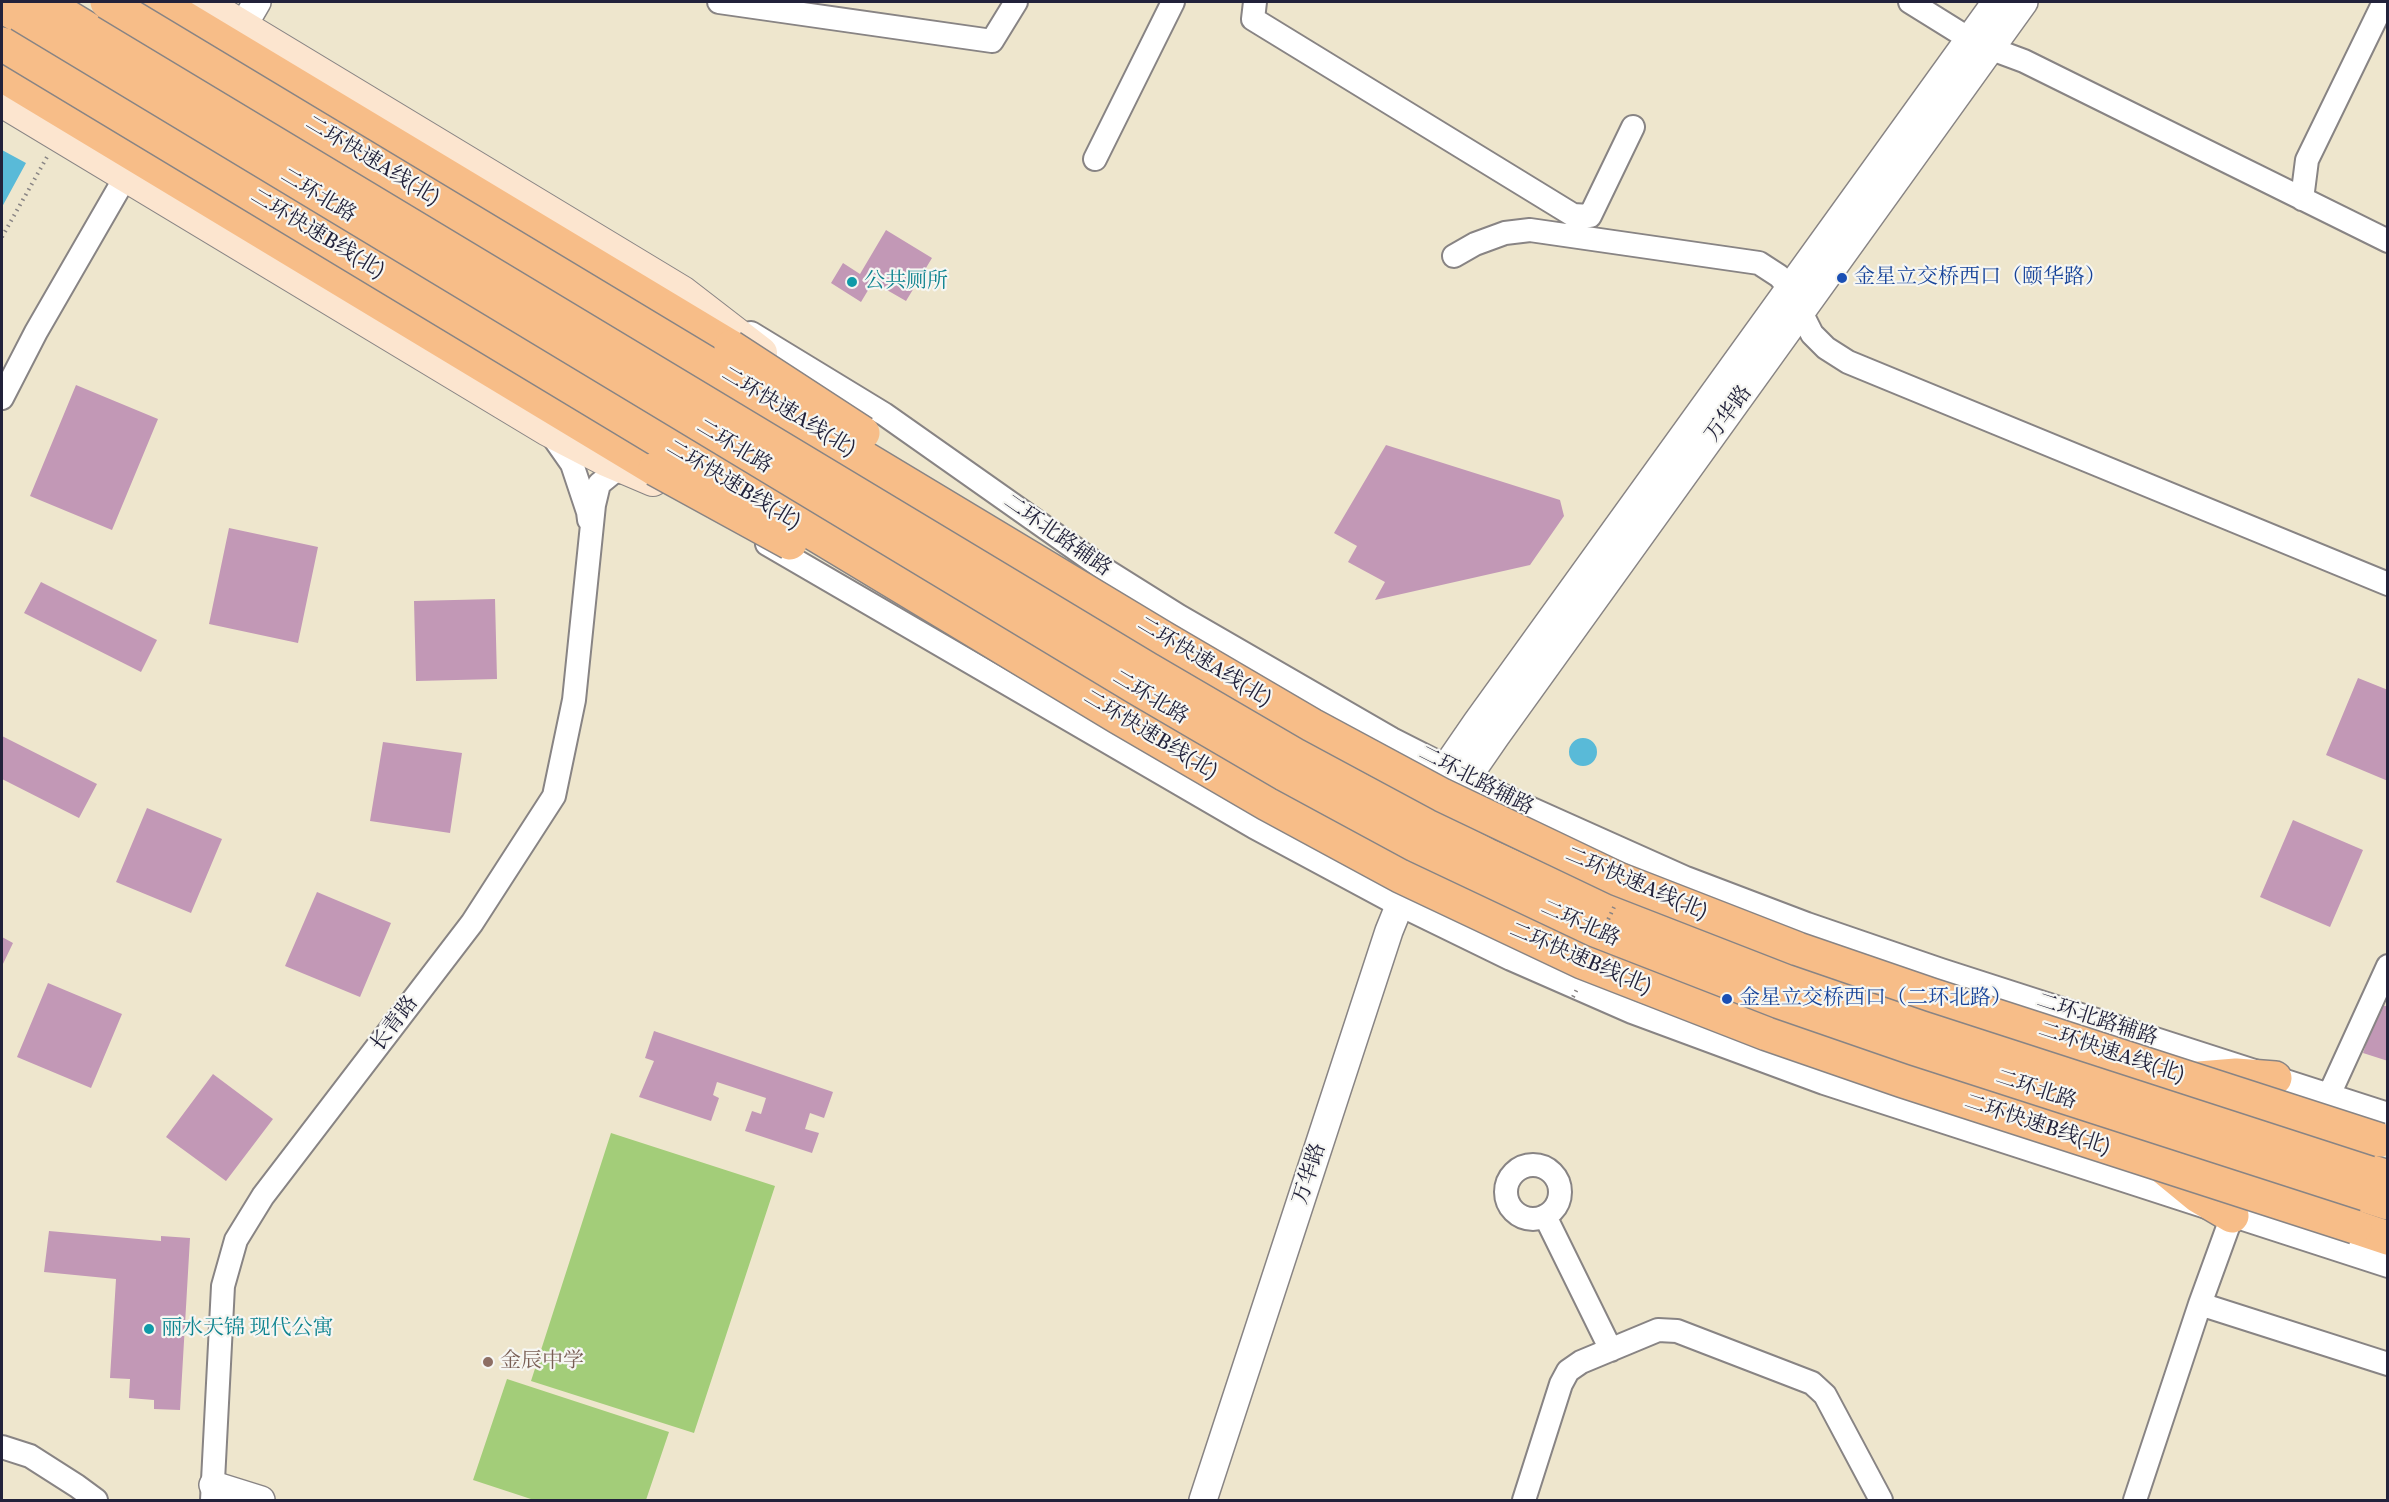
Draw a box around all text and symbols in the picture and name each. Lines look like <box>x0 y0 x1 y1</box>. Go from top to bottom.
street label: 二环快速A线(北) <box>300 111 444 211</box>
street label: 二环北路 <box>276 164 360 228</box>
street label: 二环快速B线(北) <box>246 184 388 284</box>
place label: 金星立交桥西口（颐华路） <box>1854 265 2106 291</box>
place label: 公共厕所 <box>864 269 948 295</box>
marker: 金星立交桥西口（颐华路） <box>1835 271 1849 285</box>
marker: 公共厕所 <box>845 275 859 289</box>
street label: 二环快速A线(北) <box>716 362 860 462</box>
street label: 万华路 <box>1700 381 1758 447</box>
street label: 二环北路 <box>692 415 776 479</box>
street label: 二环快速B线(北) <box>662 435 804 535</box>
street label: 二环北路辅路 <box>998 490 1116 582</box>
street label: 二环快速A线(北) <box>1132 612 1276 712</box>
street label: 二环北路 <box>1108 666 1192 730</box>
street label: 二环快速B线(北) <box>1079 685 1221 785</box>
street label: 二环北路辅路 <box>1414 741 1538 821</box>
street label: 二环快速A线(北) <box>1561 843 1711 925</box>
street label: 二环北路 <box>1537 895 1623 953</box>
street label: 二环快速B线(北) <box>1505 918 1655 1000</box>
place label: 金星立交桥西口（二环北路） <box>1739 986 2012 1012</box>
street label: 二环北路辅路 <box>2033 989 2161 1051</box>
street label: 长青路 <box>366 991 424 1057</box>
marker: 金星立交桥西口（二环北路） <box>1720 992 1734 1006</box>
street label: 二环快速A线(北) <box>2035 1018 2187 1088</box>
street label: 二环北路 <box>1992 1065 2080 1115</box>
street label: 二环快速B线(北) <box>1961 1090 2113 1160</box>
street label: 万华路 <box>1288 1140 1332 1208</box>
place label: 丽水天锦 现代公寓 <box>161 1316 334 1342</box>
marker: 丽水天锦 现代公寓 <box>142 1322 156 1336</box>
place label: 金辰中学 <box>500 1349 584 1375</box>
marker: 金辰中学 <box>481 1355 495 1369</box>

